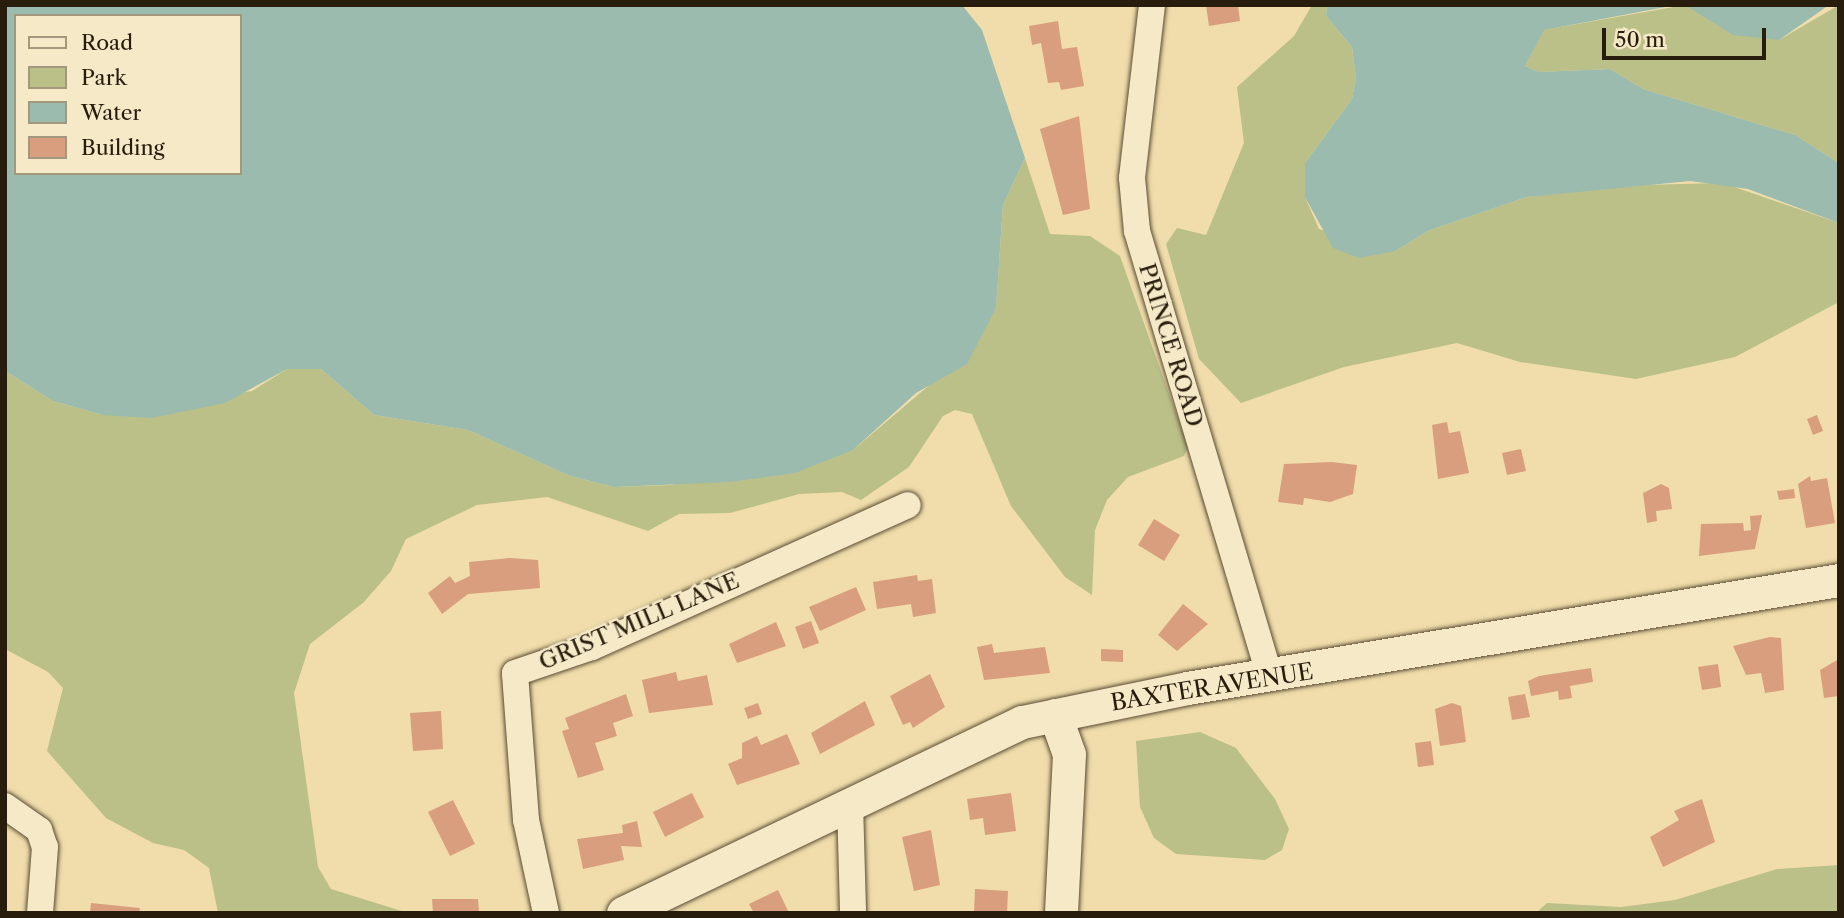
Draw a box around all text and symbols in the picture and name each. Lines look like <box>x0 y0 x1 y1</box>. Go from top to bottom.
legend <box>14 14 242 175</box>
scale bar <box>1606 14 1770 58</box>
text: 50 m <box>1615 27 1665 52</box>
text: Road <box>81 30 133 55</box>
text: Park <box>81 65 127 90</box>
text: Water <box>81 100 141 125</box>
text: Building <box>81 135 165 160</box>
street label: PRINCE ROAD <box>1133 260 1209 430</box>
street label: GRIST MILL LANE <box>534 566 744 676</box>
street label: BAXTER AVENUE <box>1108 657 1316 717</box>

